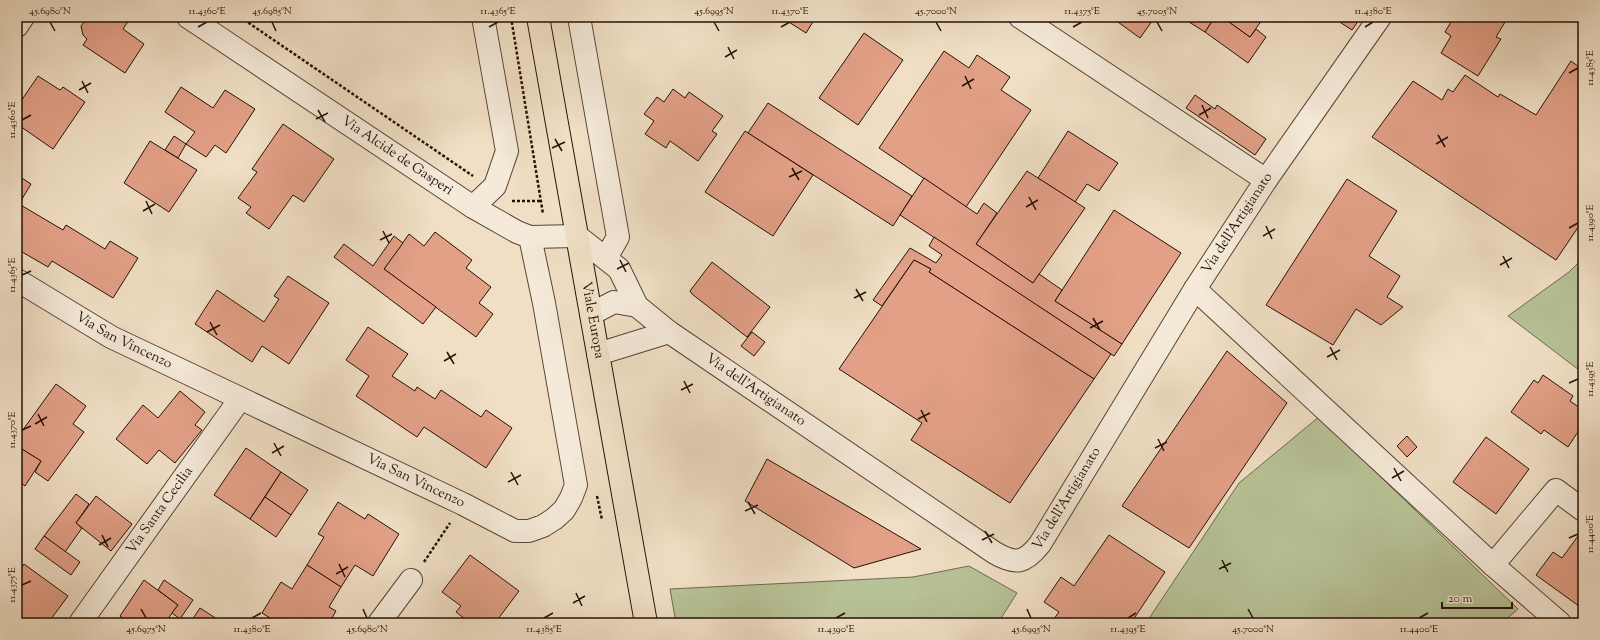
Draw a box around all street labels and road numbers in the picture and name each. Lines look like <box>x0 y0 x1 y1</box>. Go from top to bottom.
street label: Via Alcide de Gasperi <box>337 112 457 201</box>
street label: Via dell'Artigianato <box>1197 168 1278 278</box>
street label: Viale Europa <box>575 280 609 361</box>
street label: Via San Vincenzo <box>71 308 176 375</box>
street label: Via dell'Artigianato <box>701 349 810 432</box>
street label: Via dell'Artigianato <box>1028 443 1107 555</box>
street label: Via San Vincenzo <box>363 450 468 514</box>
street label: Via Santa Cecilia <box>122 462 199 559</box>

